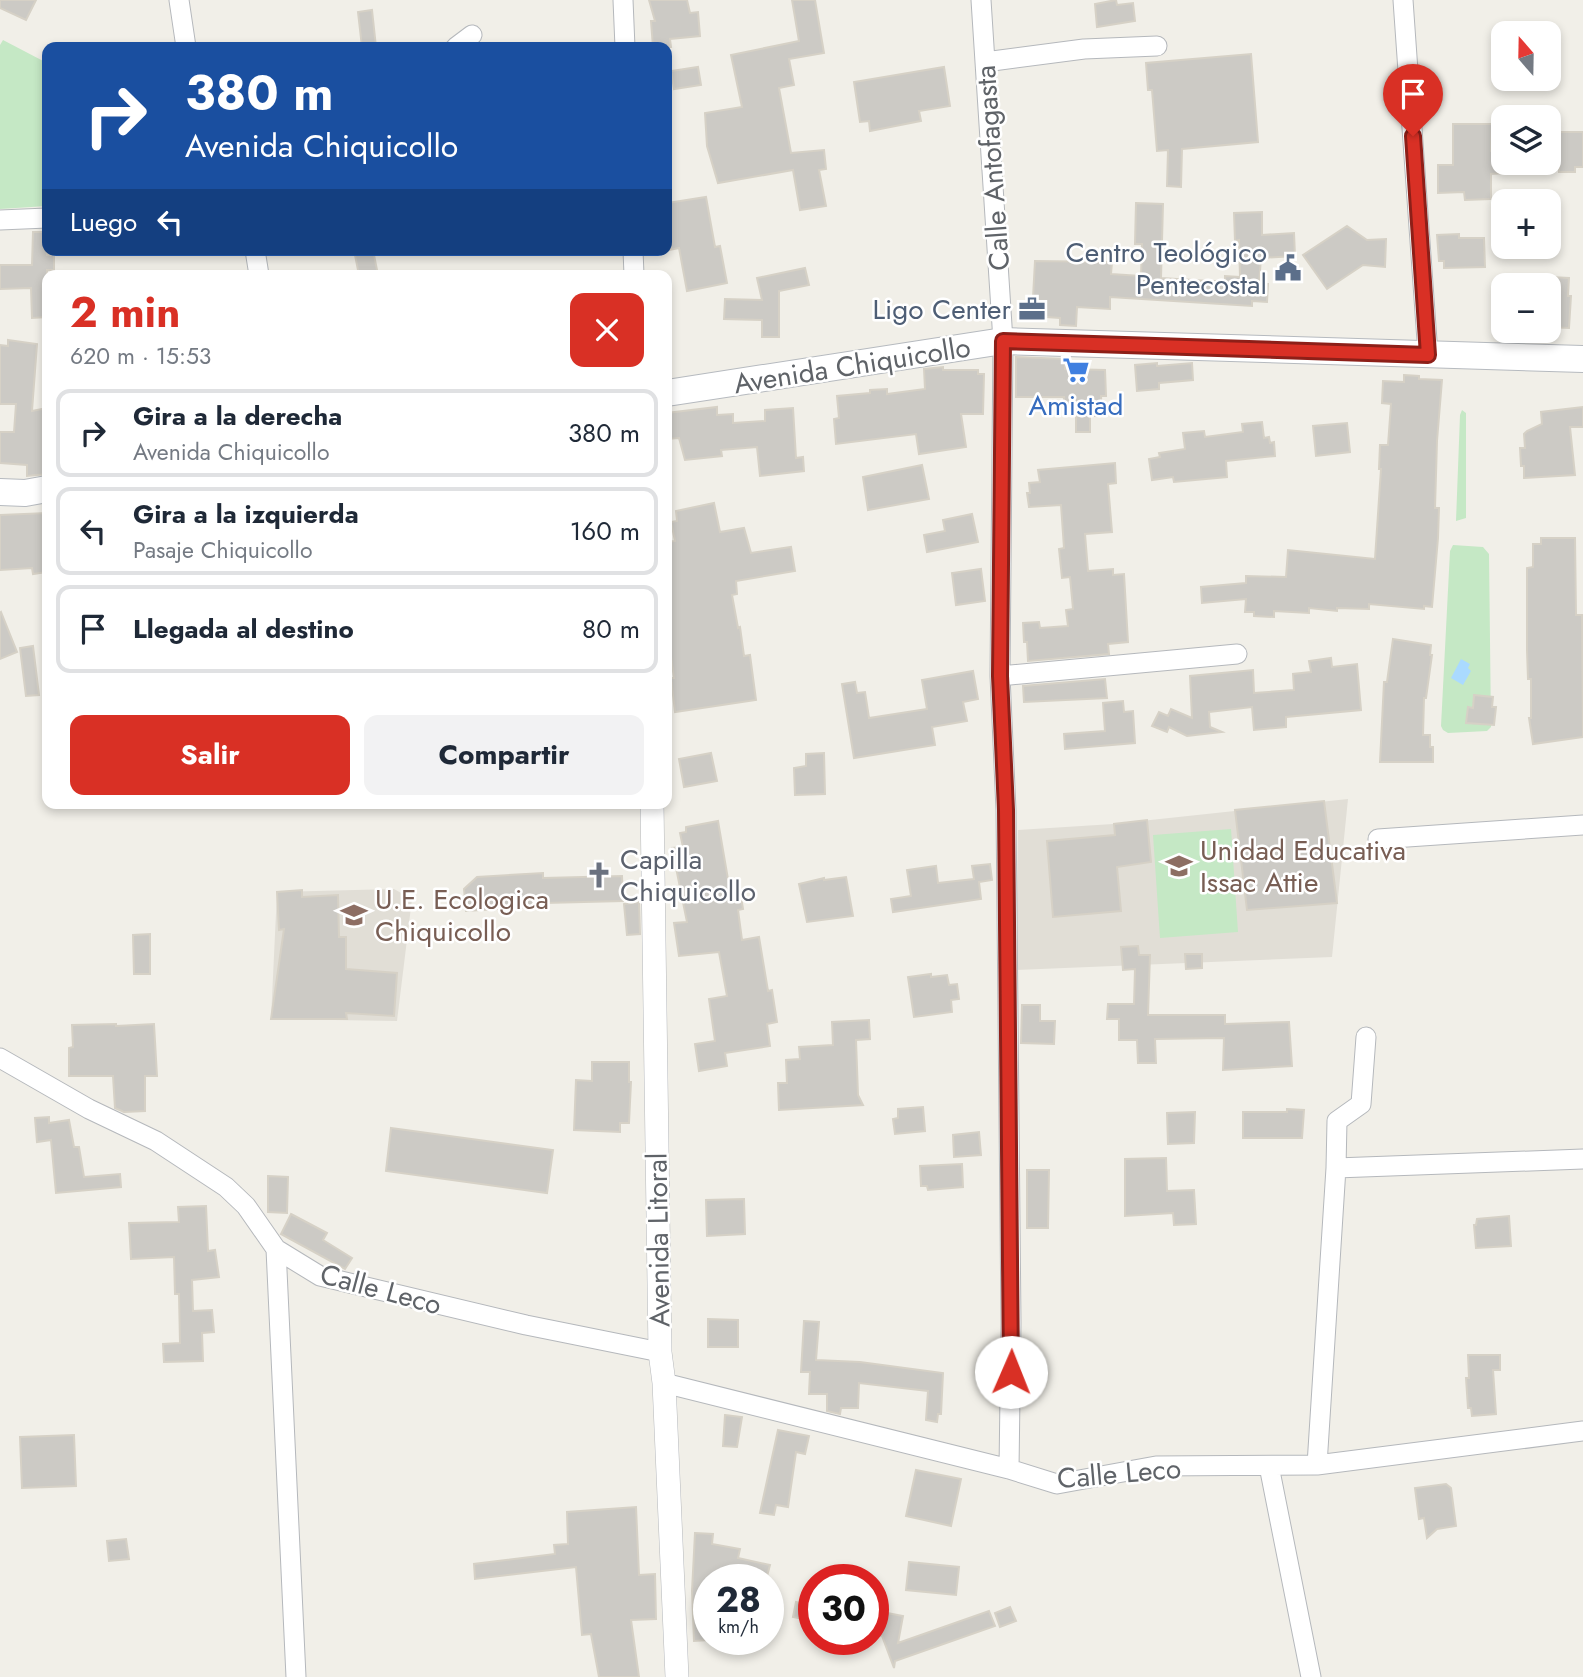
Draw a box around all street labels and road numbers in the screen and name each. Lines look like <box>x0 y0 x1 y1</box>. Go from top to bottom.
street label: Calle Antofagasta <box>965 64 1020 272</box>
street label: Avenida Chiquicollo <box>731 327 973 404</box>
street label: Avenida Litoral <box>636 1152 681 1328</box>
street label: Calle Leco <box>316 1254 446 1325</box>
street label: Calle Leco <box>1055 1448 1183 1499</box>

